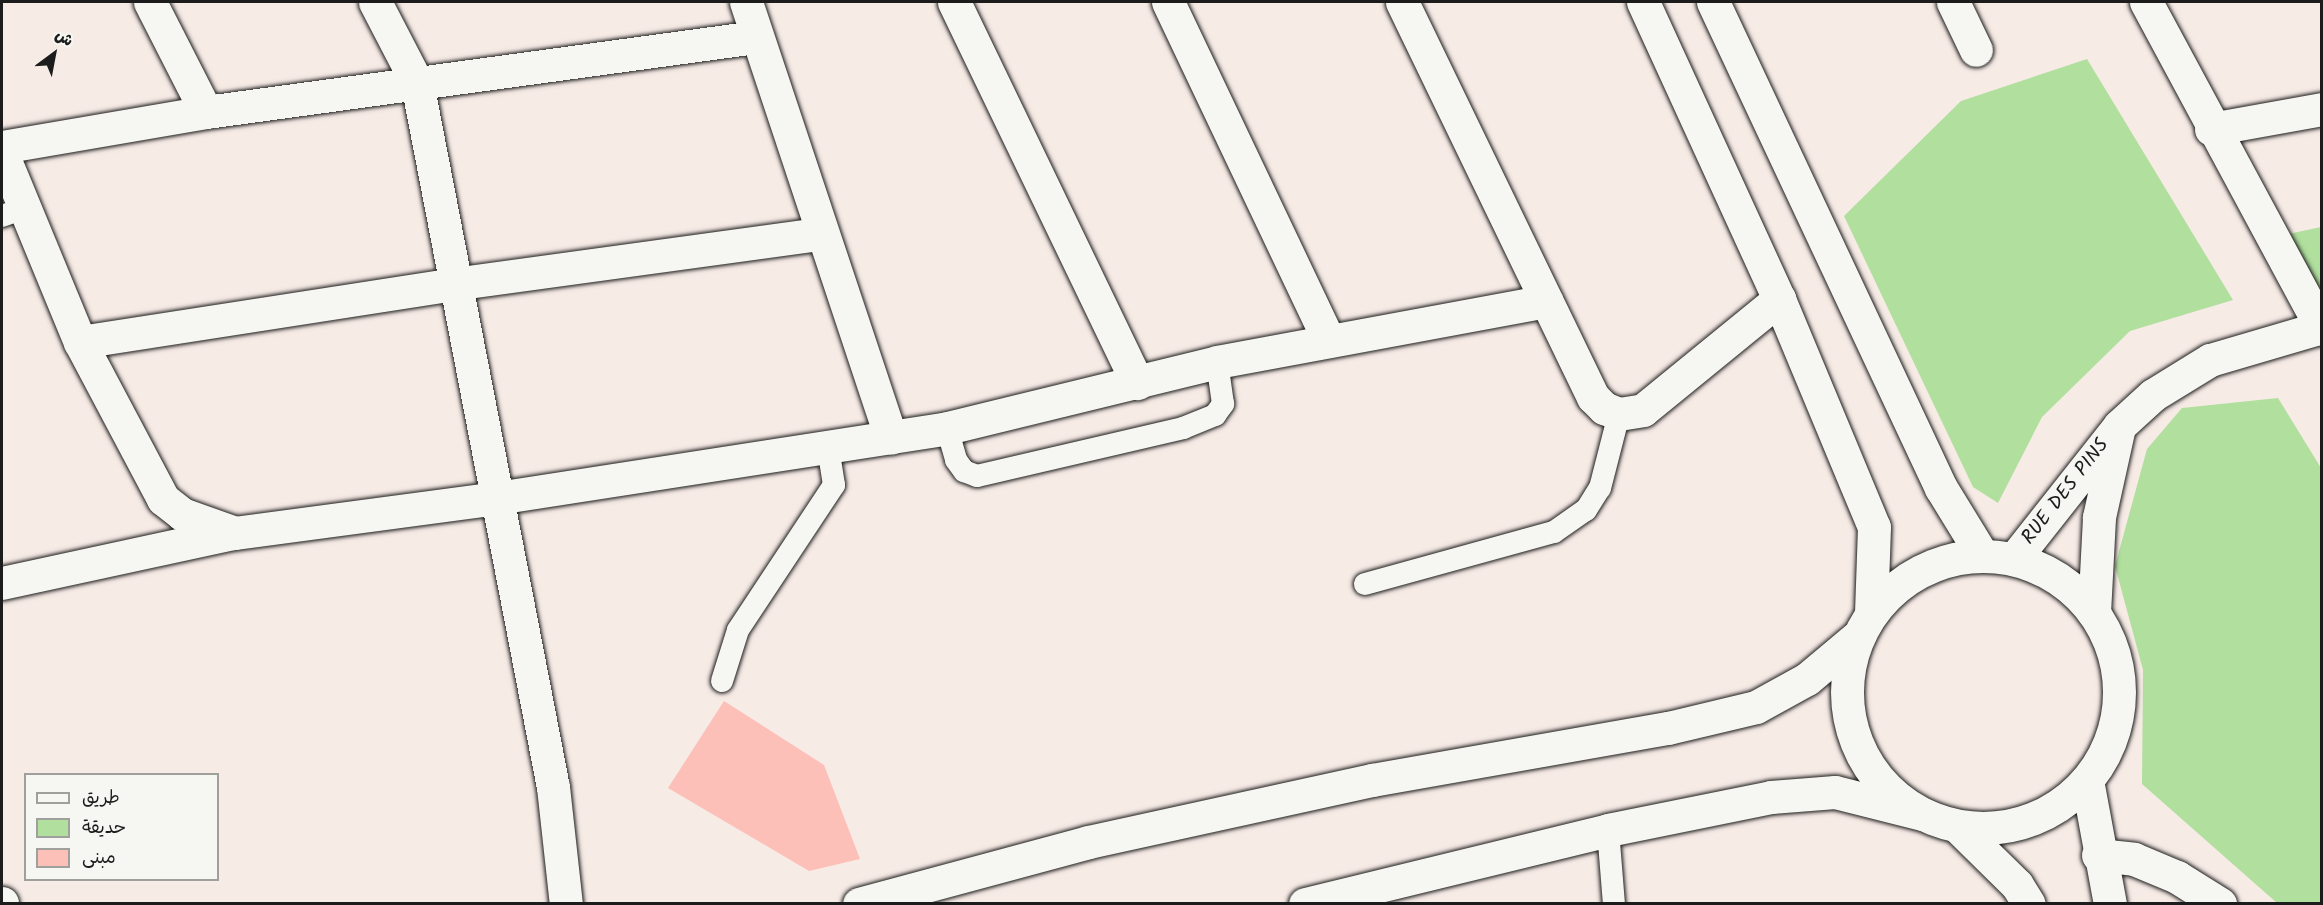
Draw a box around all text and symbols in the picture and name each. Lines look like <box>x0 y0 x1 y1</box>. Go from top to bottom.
text: ش <box>50 23 78 54</box>
north arrow <box>24 24 84 84</box>
street label: RUE DES PINS <box>2017 434 2115 550</box>
legend <box>24 773 219 881</box>
text: طريق <box>82 784 120 813</box>
text: حديقة <box>82 814 126 843</box>
text: مبنى <box>82 844 116 873</box>

